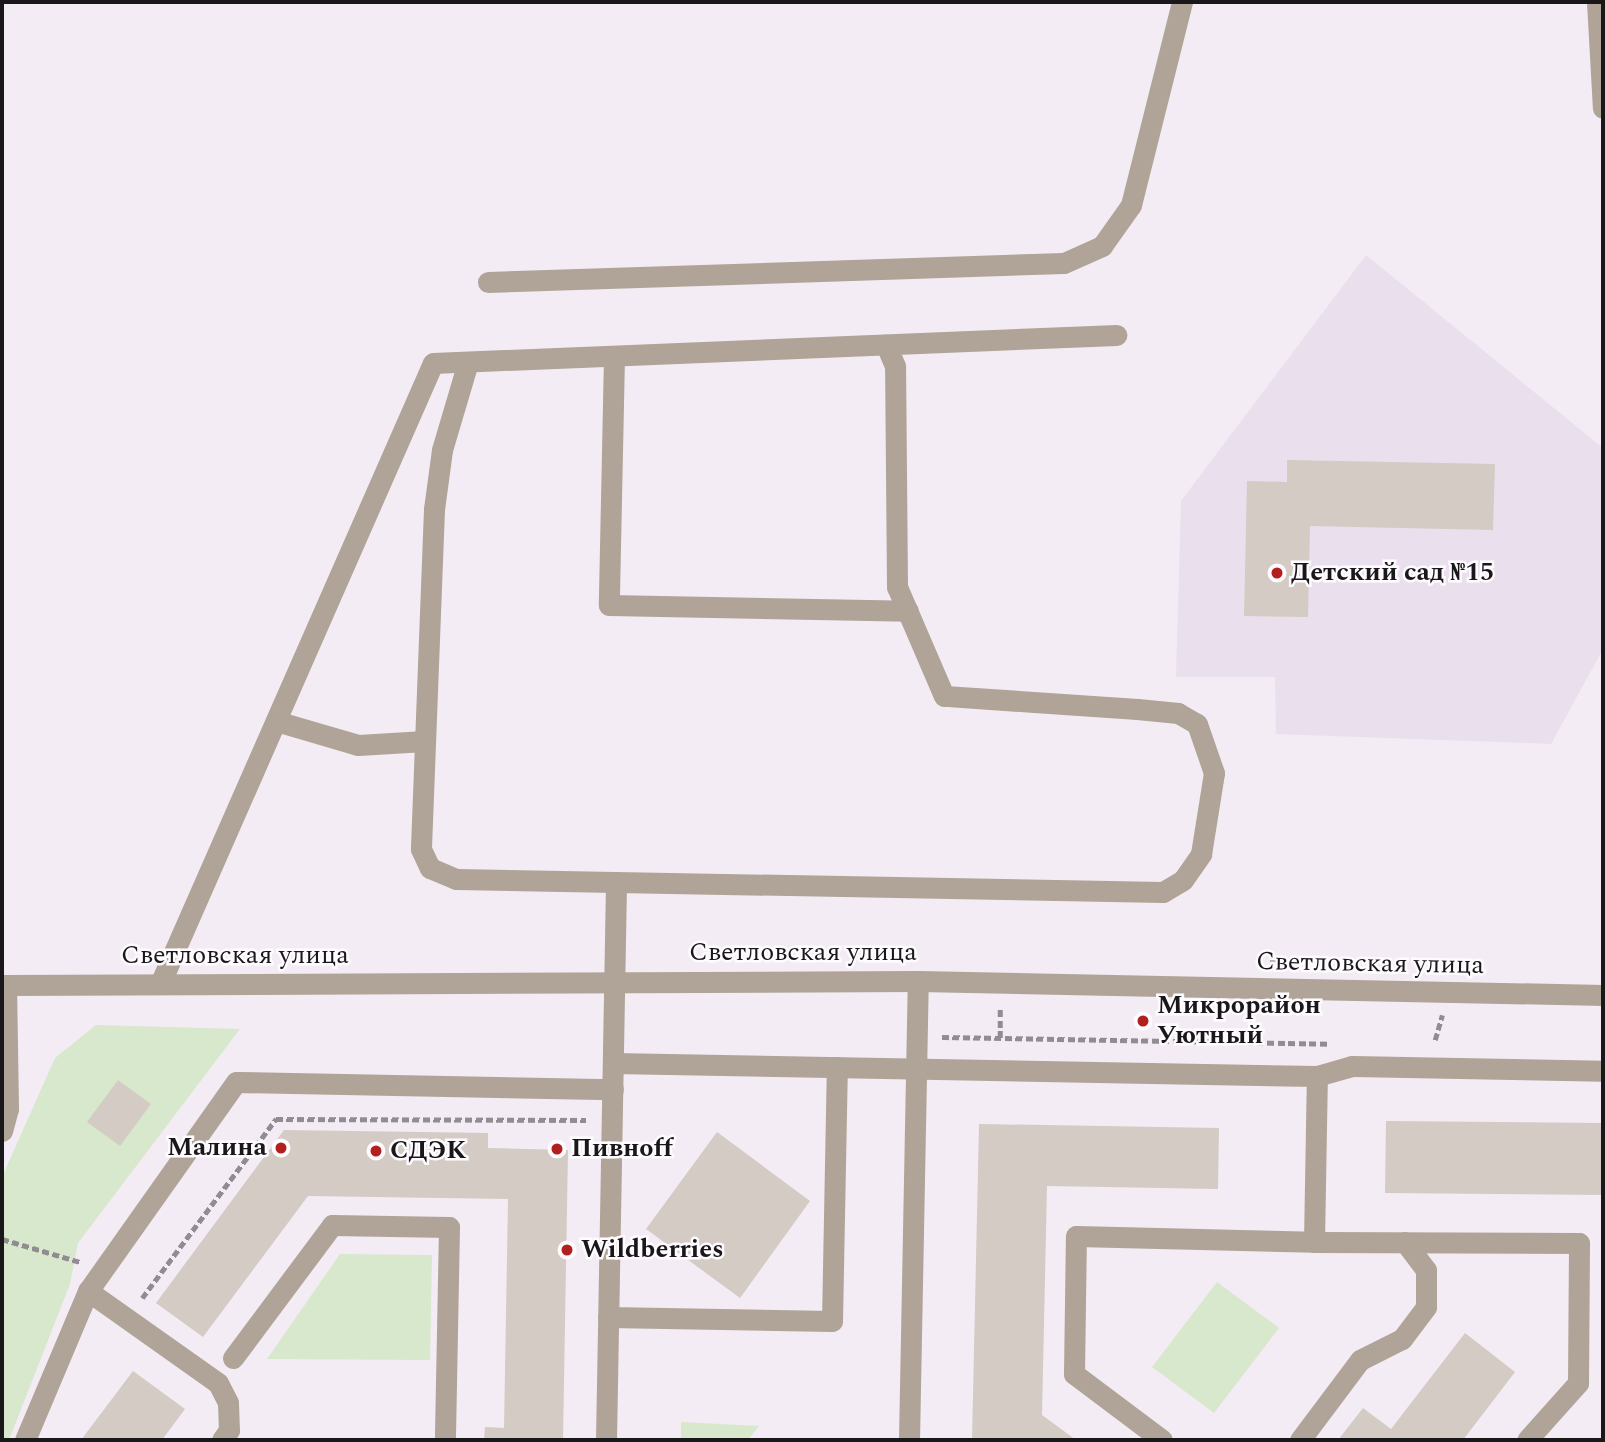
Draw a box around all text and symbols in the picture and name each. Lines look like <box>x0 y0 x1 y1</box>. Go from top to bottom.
place label: Детский сад №15 <box>1291 557 1494 589</box>
marker: Детский сад №15 <box>1269 565 1285 581</box>
street label: Светловская улица <box>689 937 917 969</box>
street label: Светловская улица <box>121 940 349 972</box>
street label: Светловская улица <box>1256 946 1484 982</box>
place label: Микрорайон Уютный <box>1157 990 1321 1052</box>
marker: Микрорайон Уютный <box>1135 1013 1151 1029</box>
place label: Малина <box>167 1132 267 1164</box>
place label: Пивноff <box>571 1133 673 1165</box>
place label: СДЭК <box>390 1135 466 1167</box>
marker: Малина <box>273 1140 289 1156</box>
marker: Пивноff <box>549 1141 565 1157</box>
marker: СДЭК <box>368 1143 384 1159</box>
place label: Wildberries <box>581 1234 724 1266</box>
marker: Wildberries <box>559 1242 575 1258</box>

